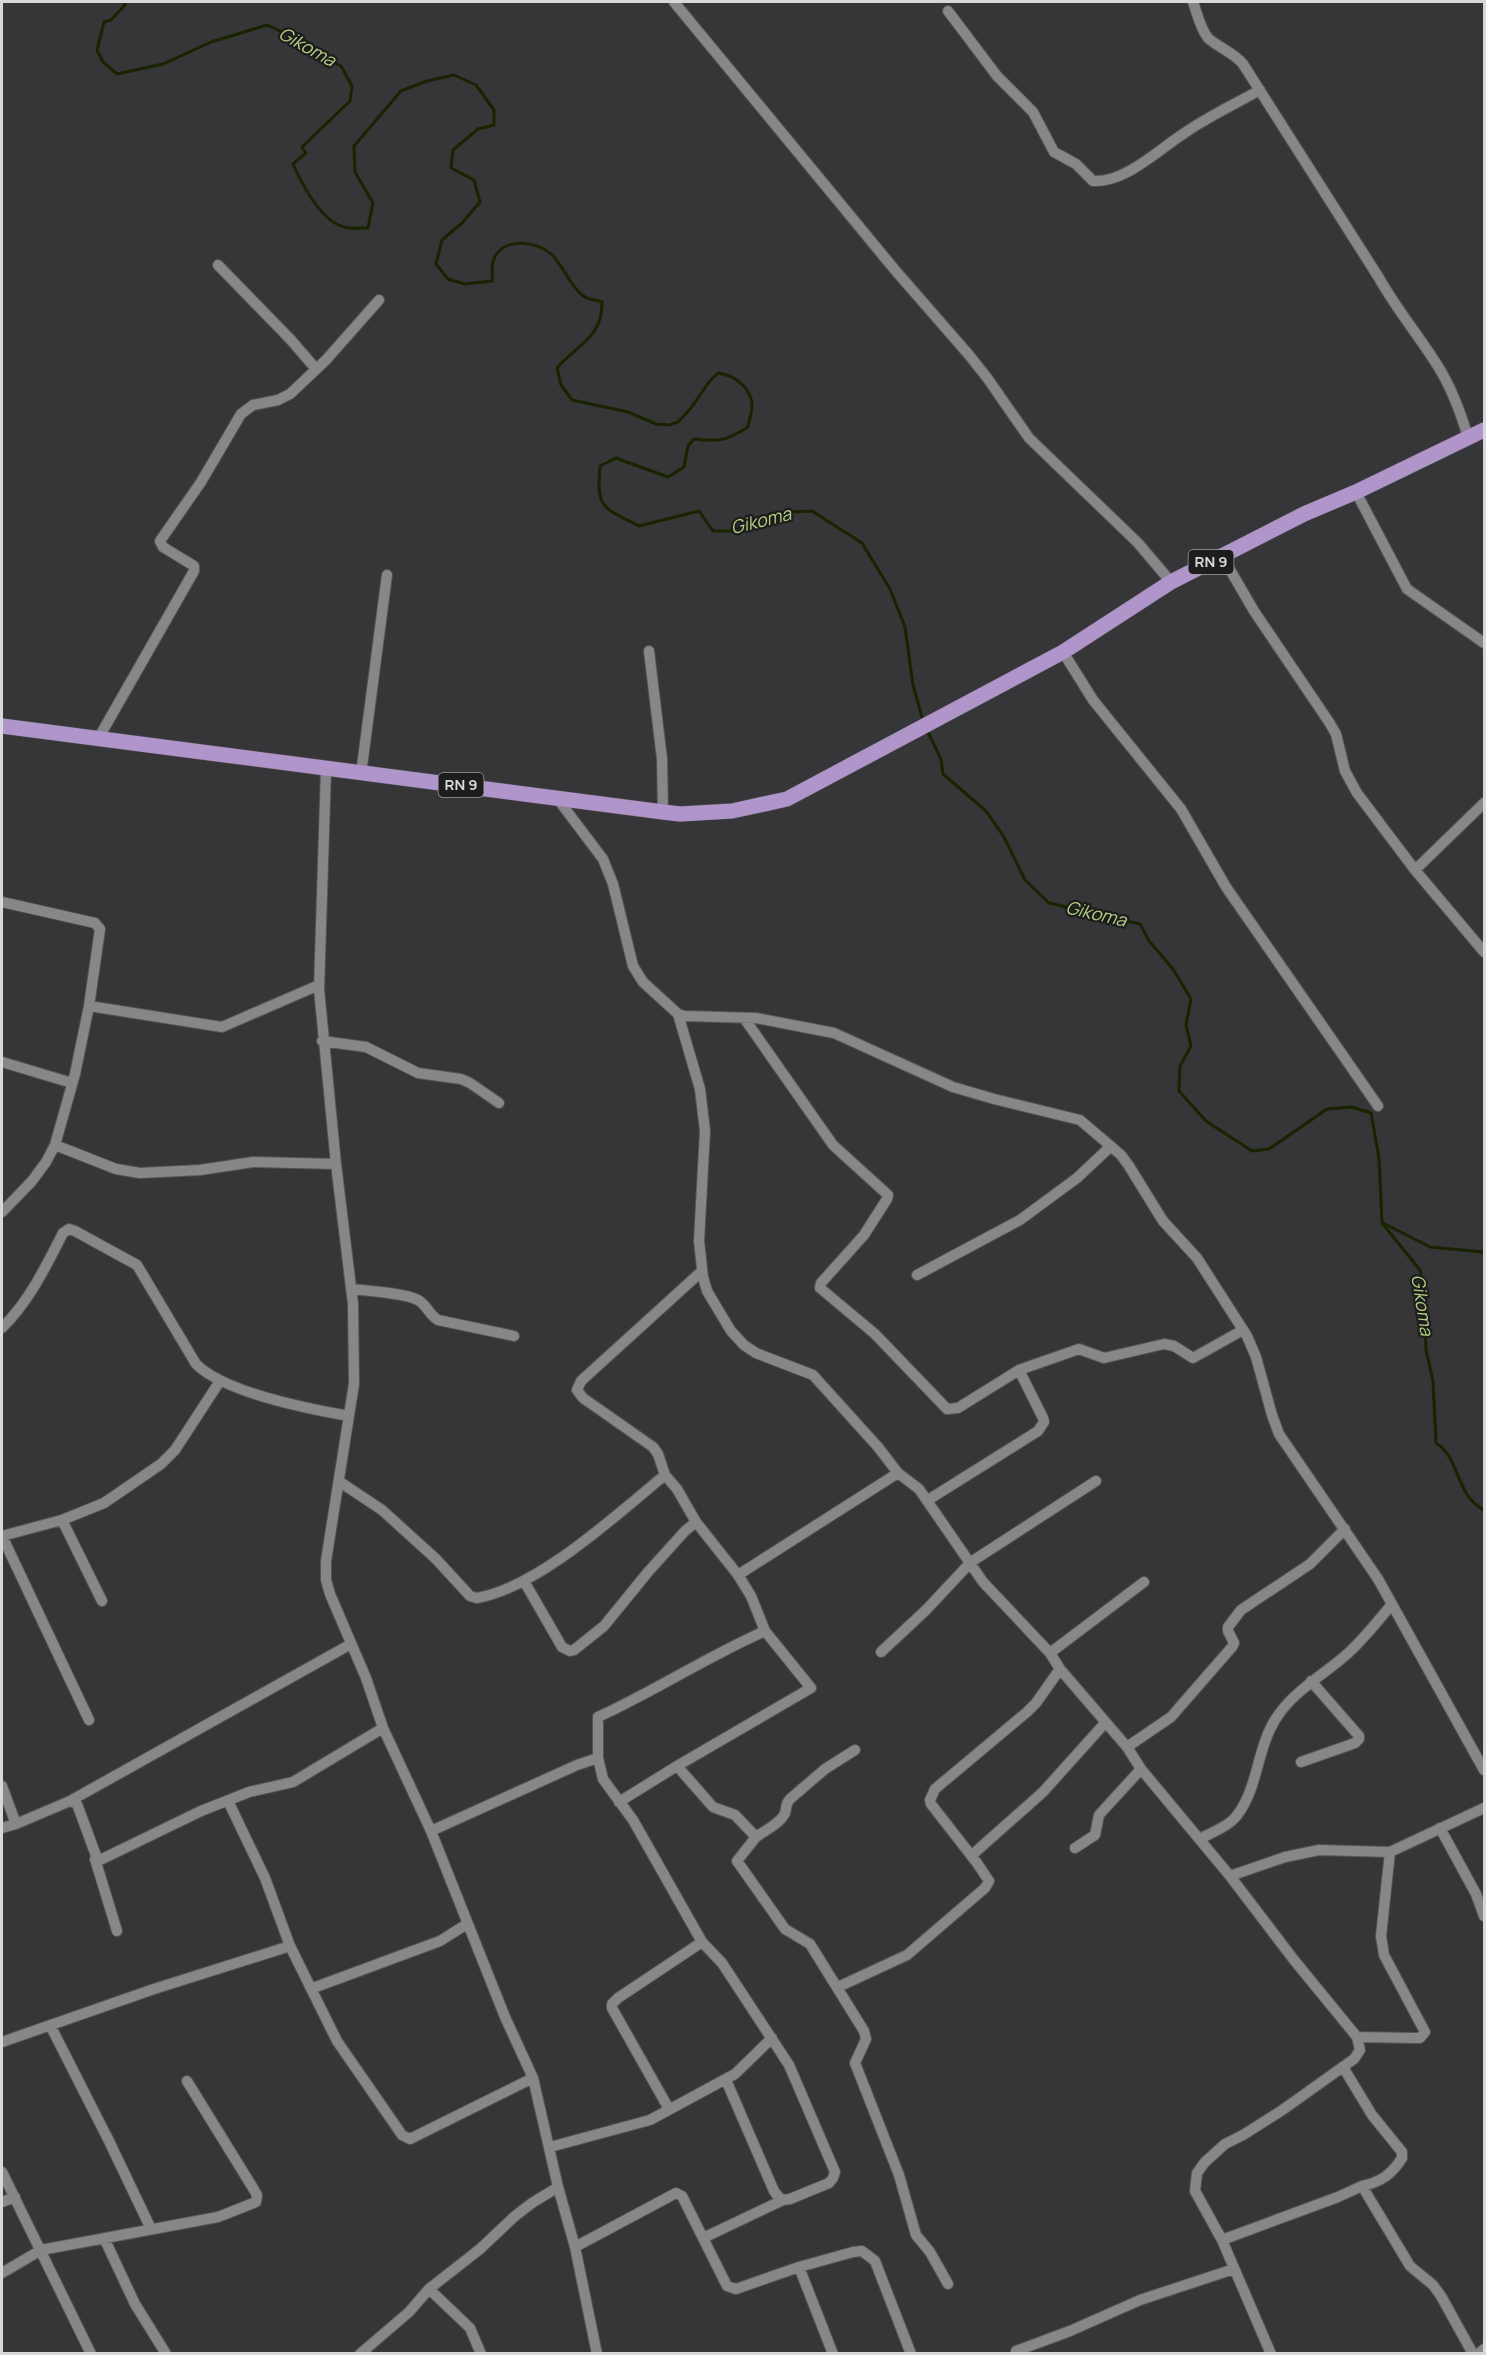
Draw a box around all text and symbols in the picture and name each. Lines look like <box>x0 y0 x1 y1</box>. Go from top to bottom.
water label: Gikoma <box>275 21 341 72</box>
water label: Gikoma <box>728 501 794 539</box>
road number: RN 9 <box>1188 550 1234 574</box>
road number: RN 9 <box>438 773 484 797</box>
water label: Gikoma <box>1064 894 1130 932</box>
water label: Gikoma <box>1406 1273 1440 1338</box>

